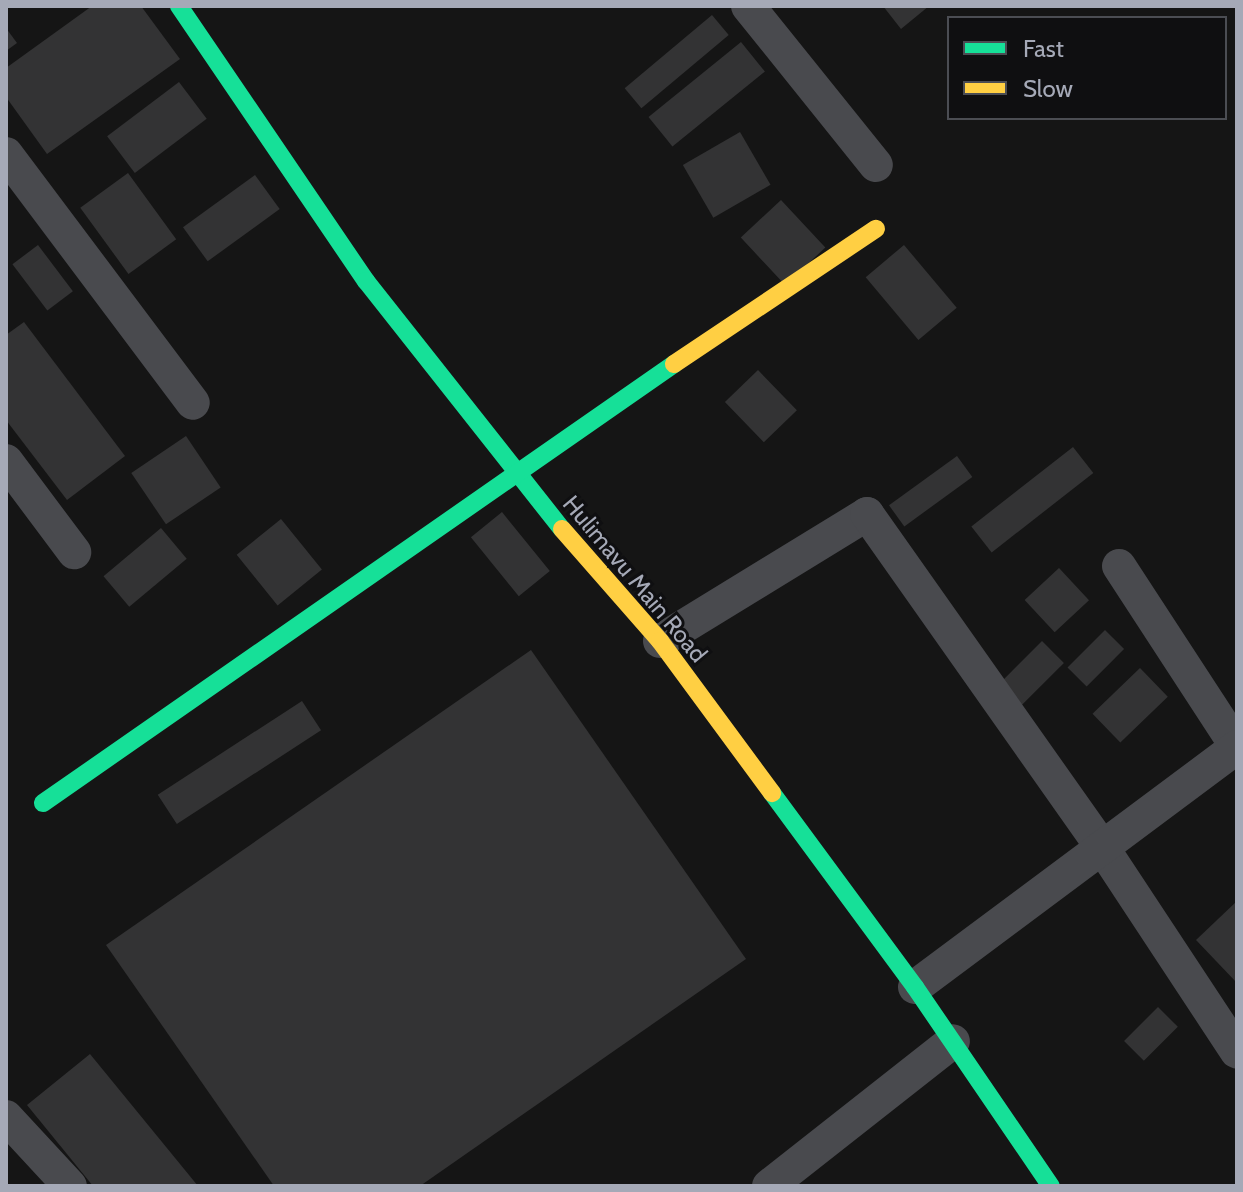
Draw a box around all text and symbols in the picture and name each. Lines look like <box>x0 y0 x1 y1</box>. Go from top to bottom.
legend <box>947 16 1227 120</box>
text: Fast <box>1023 34 1064 63</box>
text: Slow <box>1023 74 1073 103</box>
street label: Hulimavu Main Road <box>557 490 713 668</box>

